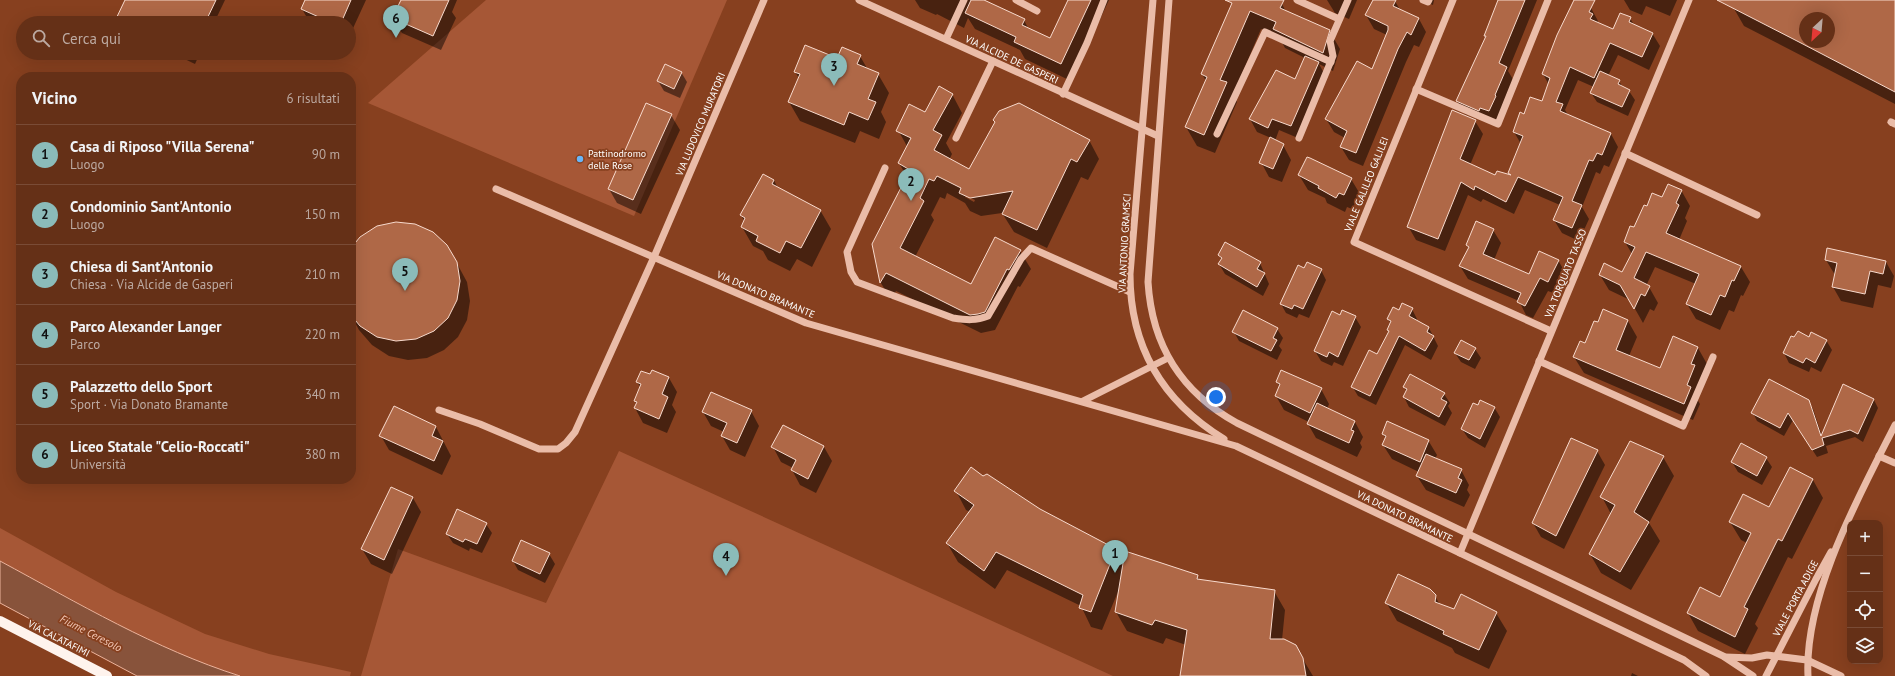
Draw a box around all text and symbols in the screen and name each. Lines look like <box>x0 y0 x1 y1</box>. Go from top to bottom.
pin: 6 <box>383 5 409 38</box>
north arrow <box>1799 12 1835 48</box>
search box <box>16 16 356 60</box>
icon: search <box>30 27 52 49</box>
text: Cerca qui <box>62 29 121 48</box>
street label: VIA ALCIDE DE GASPERI <box>962 32 1061 87</box>
pin: 3 <box>821 53 847 86</box>
street label: VIA LUDOVICO MURATORI <box>672 71 728 179</box>
text: Vicino <box>32 87 77 109</box>
text: 6 risultati <box>287 90 340 107</box>
street label: VIALE GALILEO GALILEI <box>1341 135 1391 234</box>
text: Casa di Riposo "Villa Serena" <box>70 137 255 156</box>
text: 1 <box>41 146 49 163</box>
text: 90 m <box>312 146 340 163</box>
place label: Pattinodromo delle Rose <box>588 147 646 172</box>
marker: Pattinodromo delle Rose <box>575 154 585 164</box>
text: Luogo <box>70 156 104 173</box>
pin: 2 <box>898 168 924 201</box>
street label: VIA ANTONIO GRAMSCI <box>1115 193 1134 294</box>
text: Condominio Sant'Antonio <box>70 197 232 216</box>
text: 2 <box>41 206 49 223</box>
text: 150 m <box>305 206 340 223</box>
text: Luogo <box>70 216 104 233</box>
street label: VIA TORQUATO TASSO <box>1541 227 1589 321</box>
text: Chiesa di Sant'Antonio <box>70 257 213 276</box>
pin: 5 <box>392 258 418 291</box>
text: 3 <box>41 266 49 283</box>
text: 210 m <box>305 266 340 283</box>
street label: VIA DONATO BRAMANTE <box>714 268 817 321</box>
text: Chiesa · Via Alcide de Gasperi <box>70 276 233 293</box>
text: Parco Alexander Langer <box>70 317 222 336</box>
text: 4 <box>41 326 49 343</box>
text: 220 m <box>305 326 340 343</box>
text: Parco <box>70 336 100 353</box>
text: Palazzetto dello Sport <box>70 377 212 396</box>
text: 5 <box>41 386 49 403</box>
text: 340 m <box>305 386 340 403</box>
your location <box>1206 387 1226 407</box>
text: Sport · Via Donato Bramante <box>70 396 228 413</box>
text: Liceo Statale "Celio-Roccati" <box>70 437 250 456</box>
text: 6 <box>41 446 49 463</box>
text: 380 m <box>305 446 340 463</box>
text: Università <box>70 456 126 473</box>
street label: VIA DONATO BRAMANTE <box>1354 487 1455 545</box>
map controls <box>1847 520 1883 664</box>
button: + <box>1847 520 1883 556</box>
pin: 1 <box>1102 540 1128 573</box>
pin: 4 <box>713 543 739 576</box>
button: − <box>1847 556 1883 592</box>
street label: VIALE PORTA ADIGE <box>1769 558 1821 640</box>
button: locate <box>1847 592 1883 628</box>
water label: Fiume Ceresolo <box>58 611 125 655</box>
street label: VIA CALATAFIMI <box>25 617 92 660</box>
button: layers <box>1847 628 1883 664</box>

